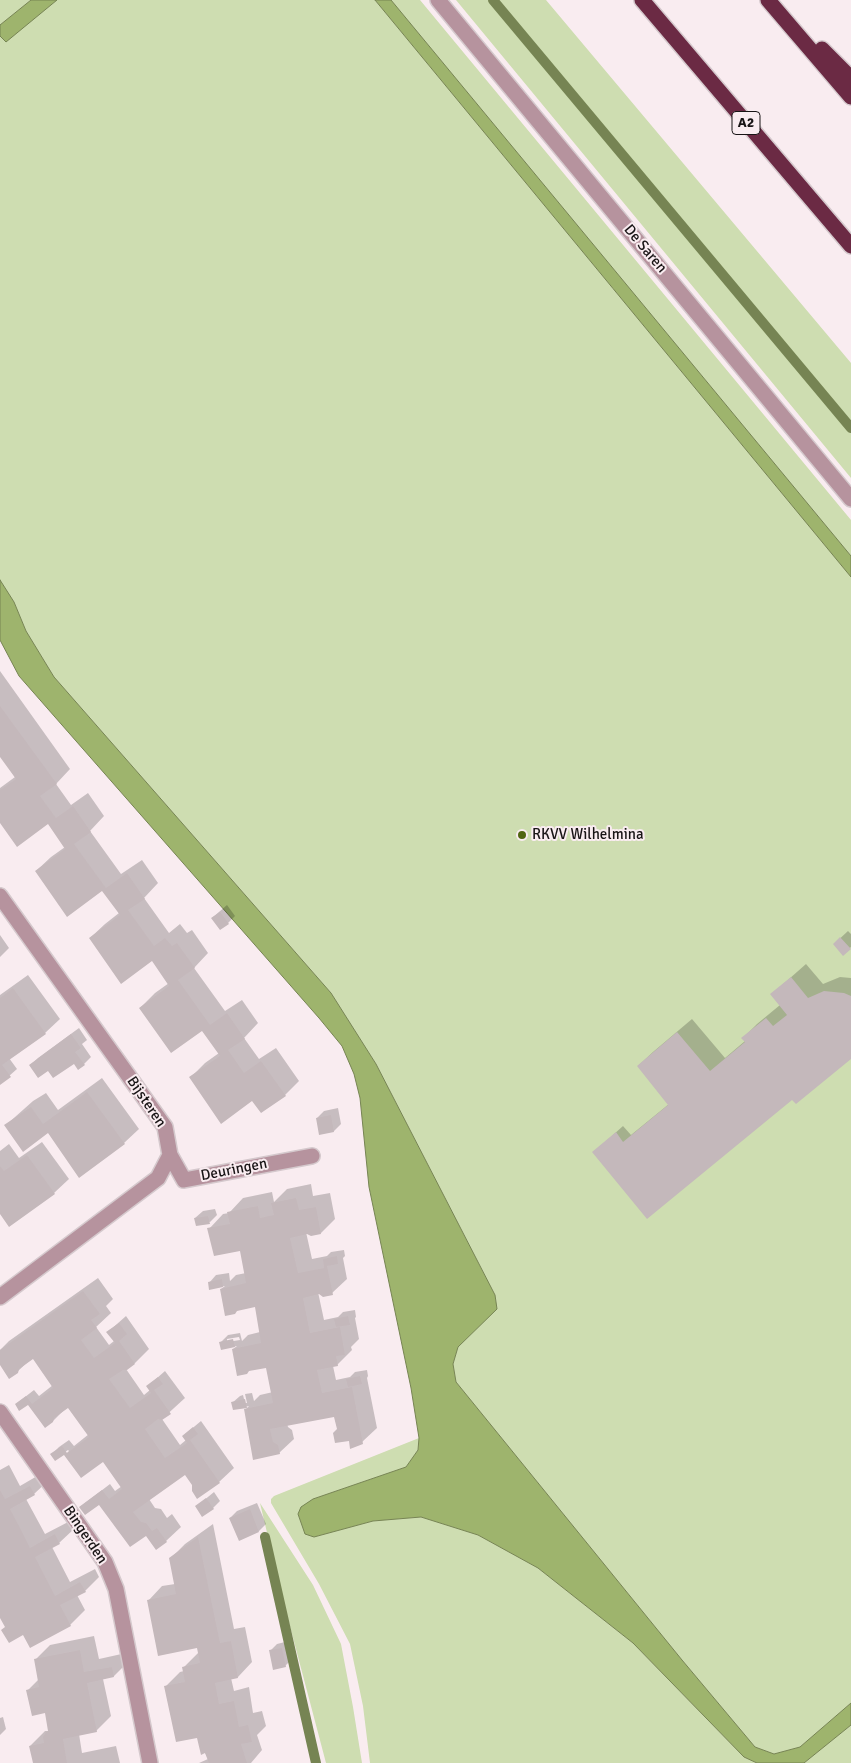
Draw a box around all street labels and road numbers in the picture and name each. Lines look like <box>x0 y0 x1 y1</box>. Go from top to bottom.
road number: A2 <box>732 112 760 134</box>
street label: De Saren <box>620 221 670 277</box>
street label: Bijsteren <box>122 1073 170 1131</box>
street label: Deuringen <box>199 1155 269 1185</box>
street label: Bingerden <box>59 1503 111 1567</box>

